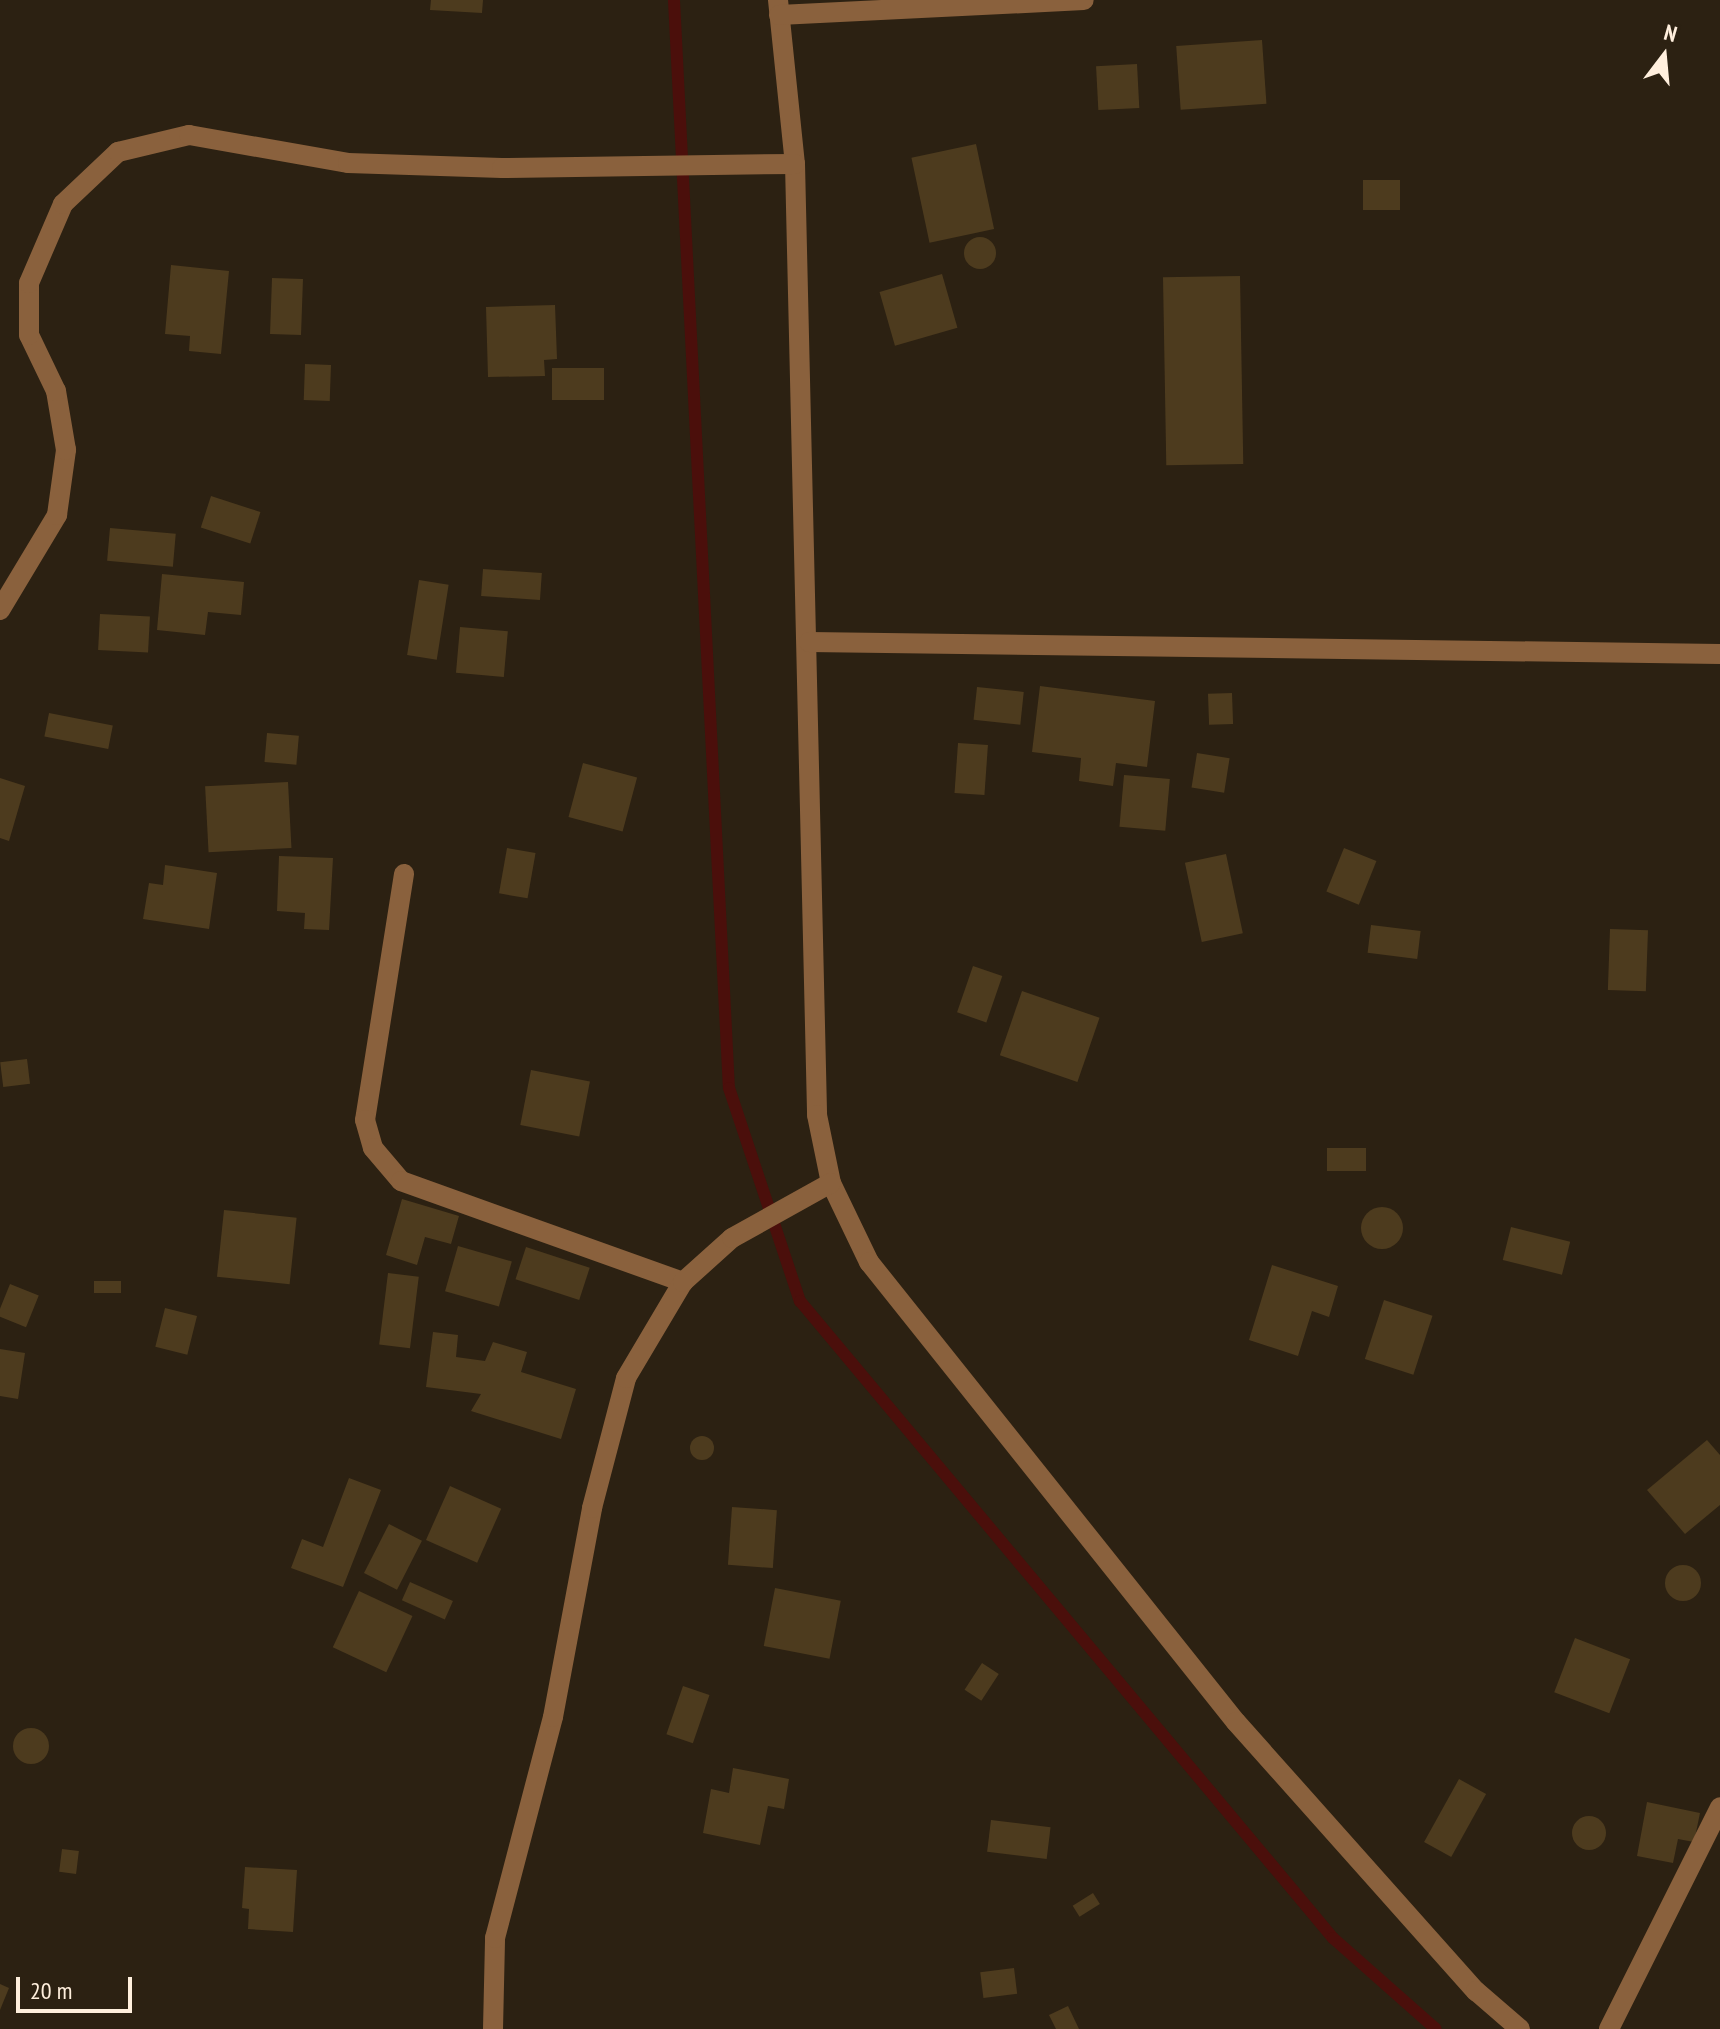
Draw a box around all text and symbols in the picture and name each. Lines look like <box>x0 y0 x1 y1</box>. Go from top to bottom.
north arrow <box>1624 16 1704 96</box>
text: N <box>1661 18 1680 48</box>
scale bar <box>20 1961 136 2011</box>
text: 20 m <box>30 1975 72 2006</box>

